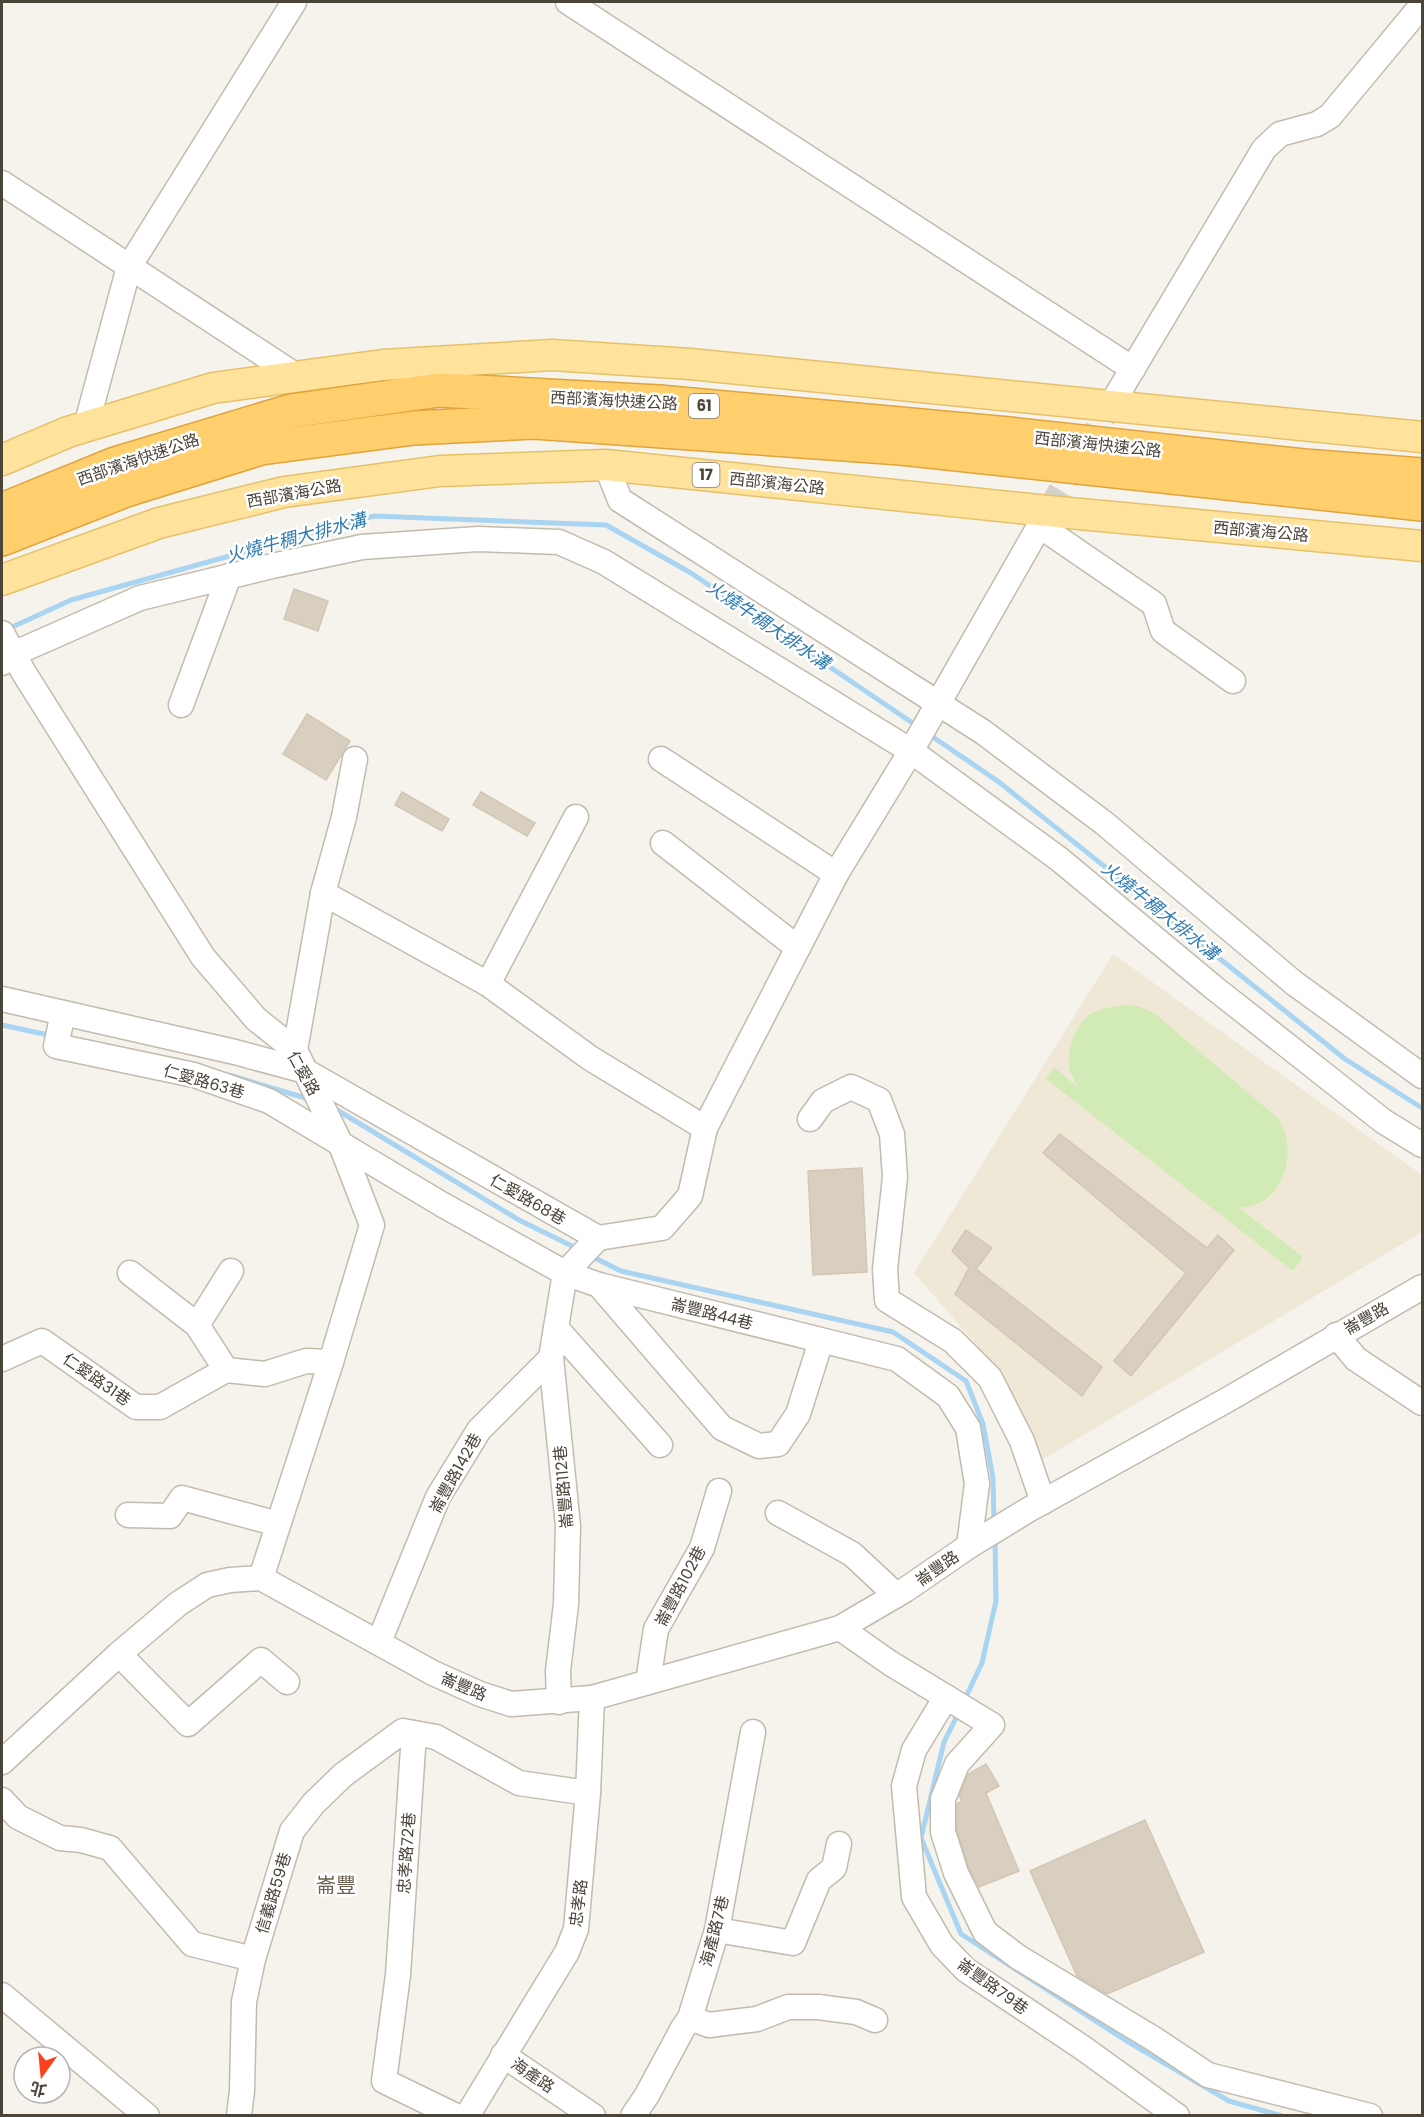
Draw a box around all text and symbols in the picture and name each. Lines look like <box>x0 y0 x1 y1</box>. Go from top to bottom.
street label: 西部濱海快速公路 <box>549 386 678 415</box>
road number: 61 <box>689 394 719 418</box>
street label: 西部濱海快速公路 <box>1033 426 1163 463</box>
street label: 西部濱海快速公路 <box>74 428 202 491</box>
road number: 17 <box>692 463 720 487</box>
street label: 西部濱海公路 <box>728 467 826 500</box>
street label: 西部濱海公路 <box>245 474 343 513</box>
water label: 火燒牛稠大排水溝 <box>223 506 372 568</box>
street label: 西部濱海公路 <box>1212 516 1310 547</box>
water label: 火燒牛稠大排水溝 <box>702 574 837 677</box>
water label: 火燒牛稠大排水溝 <box>1096 856 1226 968</box>
street label: 仁愛路 <box>282 1047 325 1100</box>
street label: 仁愛路63巷 <box>161 1059 247 1104</box>
street label: 仁愛路68巷 <box>486 1168 570 1230</box>
street label: 崙豐路44巷 <box>668 1292 755 1335</box>
street label: 崙豐路 <box>1340 1297 1393 1340</box>
street label: 仁愛路31巷 <box>58 1347 135 1411</box>
street label: 崙豐路142巷 <box>424 1429 487 1517</box>
street label: 崙豐路112巷 <box>548 1444 579 1530</box>
street label: 崙豐路102巷 <box>650 1542 711 1631</box>
street label: 崙豐路 <box>911 1545 964 1592</box>
street label: 崙豐路 <box>437 1666 490 1706</box>
street label: 忠孝路72巷 <box>392 1811 421 1895</box>
street label: 信義路59巷 <box>250 1850 297 1937</box>
district label: 崙豐 <box>316 1871 356 1899</box>
street label: 忠孝路 <box>564 1878 593 1928</box>
street label: 海產路7巷 <box>695 1893 734 1969</box>
street label: 崙豐路79巷 <box>952 1953 1033 2020</box>
north arrow <box>12 2045 72 2105</box>
street label: 海產路 <box>506 2052 559 2098</box>
text: 北 <box>28 2076 49 2102</box>

